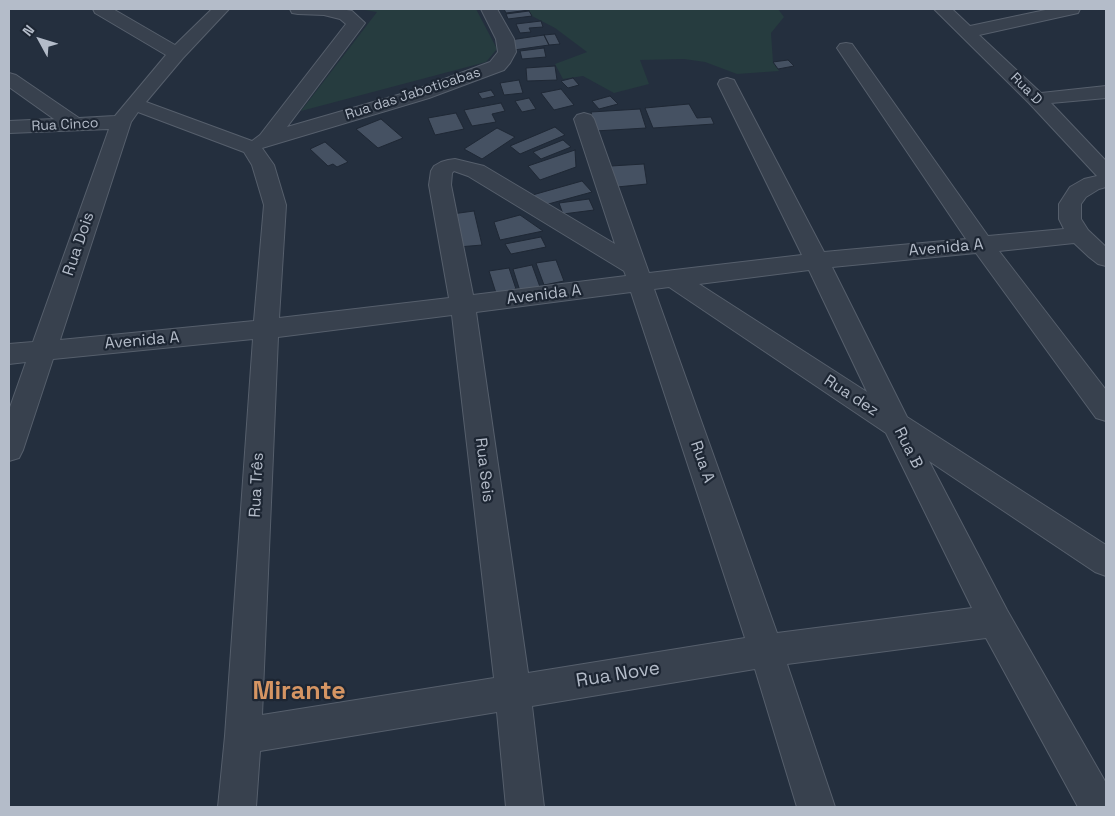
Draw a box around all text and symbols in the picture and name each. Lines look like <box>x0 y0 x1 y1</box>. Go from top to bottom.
north arrow <box>15 15 65 65</box>
text: N <box>18 21 38 40</box>
street label: Rua das Jaboticabas <box>343 64 483 124</box>
street label: Rua D <box>1007 70 1045 108</box>
street label: Rua Cinco <box>31 115 99 135</box>
street label: Rua Dois <box>59 210 99 278</box>
street label: Avenida A <box>908 235 984 261</box>
street label: Avenida A <box>506 281 582 309</box>
street label: Avenida A <box>104 328 180 354</box>
street label: Rua dez <box>820 371 882 421</box>
street label: Rua B <box>890 424 926 472</box>
street label: Rua Seis <box>471 437 497 503</box>
street label: Rua A <box>686 438 718 486</box>
street label: Rua Três <box>246 452 268 518</box>
street label: Rua Nove <box>574 657 662 693</box>
district label: Mirante <box>252 677 346 707</box>

